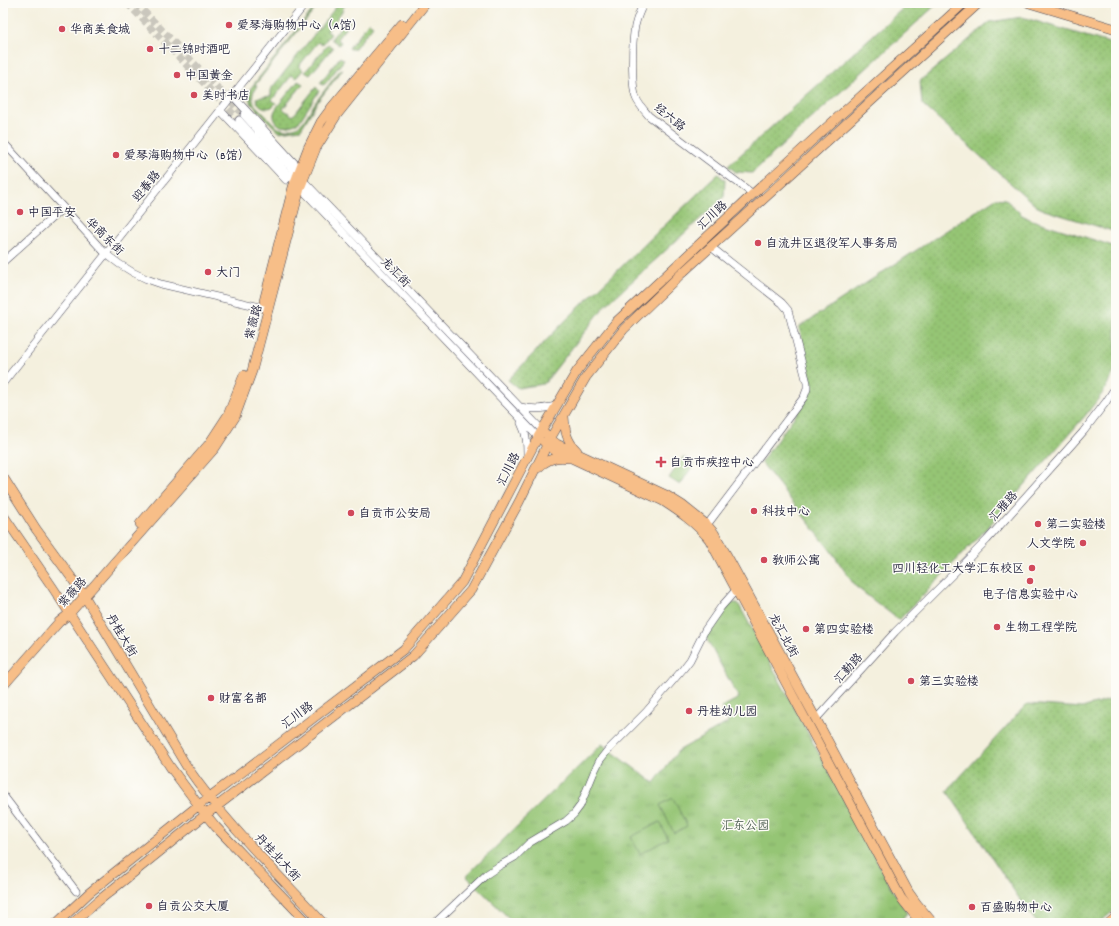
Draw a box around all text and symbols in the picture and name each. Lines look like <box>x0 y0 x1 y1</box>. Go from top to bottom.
place label: 爱琴海购物中心（A馆） <box>237 18 364 35</box>
marker: 爱琴海购物中心（A馆） <box>224 20 234 30</box>
place label: 华商美食城 <box>70 22 130 39</box>
marker: 华商美食城 <box>57 24 67 34</box>
place label: 十二锦时酒吧 <box>158 42 230 59</box>
marker: 十二锦时酒吧 <box>145 44 155 54</box>
place label: 中国黄金 <box>185 68 233 85</box>
marker: 中国黄金 <box>172 70 182 80</box>
place label: 美时书店 <box>202 88 250 105</box>
marker: 美时书店 <box>189 90 199 100</box>
street label: 经六路 <box>650 100 688 136</box>
place label: 爱琴海购物中心（B馆） <box>124 148 250 165</box>
marker: 爱琴海购物中心（B馆） <box>111 150 121 160</box>
street label: 迎春路 <box>129 168 165 206</box>
street label: 汇川路 <box>694 198 732 235</box>
place label: 中国平安 <box>28 205 76 222</box>
marker: 中国平安 <box>15 207 25 217</box>
street label: 华商东街 <box>81 214 127 260</box>
place label: 自流井区退役军人事务局 <box>766 236 898 253</box>
marker: 自流井区退役军人事务局 <box>753 238 763 248</box>
street label: 龙汇街 <box>376 254 414 292</box>
place label: 大门 <box>216 265 240 282</box>
marker: 大门 <box>203 267 213 277</box>
street label: 紫薇路 <box>242 303 267 342</box>
street label: 汇川路 <box>494 450 525 490</box>
place label: 自贡市疾控中心 <box>670 455 754 472</box>
marker: 自贡市疾控中心 <box>655 456 667 468</box>
street label: 汇雅路 <box>986 488 1022 526</box>
place label: 科技中心 <box>762 504 810 521</box>
place label: 自贡市公安局 <box>359 506 431 523</box>
marker: 科技中心 <box>749 506 759 516</box>
marker: 自贡市公安局 <box>346 508 356 518</box>
place label: 第二实验楼 <box>1046 517 1106 534</box>
marker: 第二实验楼 <box>1033 519 1043 529</box>
place label: 人文学院 <box>1027 536 1075 553</box>
marker: 人文学院 <box>1078 538 1088 548</box>
place label: 教师公寓 <box>772 553 820 570</box>
marker: 教师公寓 <box>759 555 769 565</box>
place label: 四川轻化工大学汇东校区 <box>892 561 1024 578</box>
marker: 四川轻化工大学汇东校区 <box>1027 563 1037 573</box>
street label: 紫薇路 <box>55 574 91 612</box>
marker: 电子信息实验中心 <box>1025 576 1035 586</box>
place label: 电子信息实验中心 <box>982 587 1078 604</box>
street label: 丹桂大街 <box>101 611 140 661</box>
street label: 龙汇北街 <box>764 611 802 661</box>
place label: 生物工程学院 <box>1005 620 1077 637</box>
place label: 第四实验楼 <box>814 622 874 639</box>
marker: 生物工程学院 <box>992 622 1002 632</box>
marker: 第四实验楼 <box>801 624 811 634</box>
street label: 汇勤路 <box>831 650 867 688</box>
place label: 第三实验楼 <box>919 674 979 691</box>
marker: 第三实验楼 <box>906 676 916 686</box>
place label: 财富名都 <box>219 691 267 708</box>
marker: 财富名都 <box>206 693 216 703</box>
street label: 汇川路 <box>278 699 317 734</box>
place label: 丹桂幼儿园 <box>697 704 757 721</box>
marker: 丹桂幼儿园 <box>684 706 694 716</box>
park label: 汇东公园 <box>721 818 769 835</box>
street label: 丹桂北大街 <box>250 830 304 886</box>
place label: 自贡公交大厦 <box>157 899 229 916</box>
place label: 百盛购物中心 <box>980 900 1052 917</box>
marker: 自贡公交大厦 <box>144 901 154 911</box>
marker: 百盛购物中心 <box>967 902 977 912</box>

